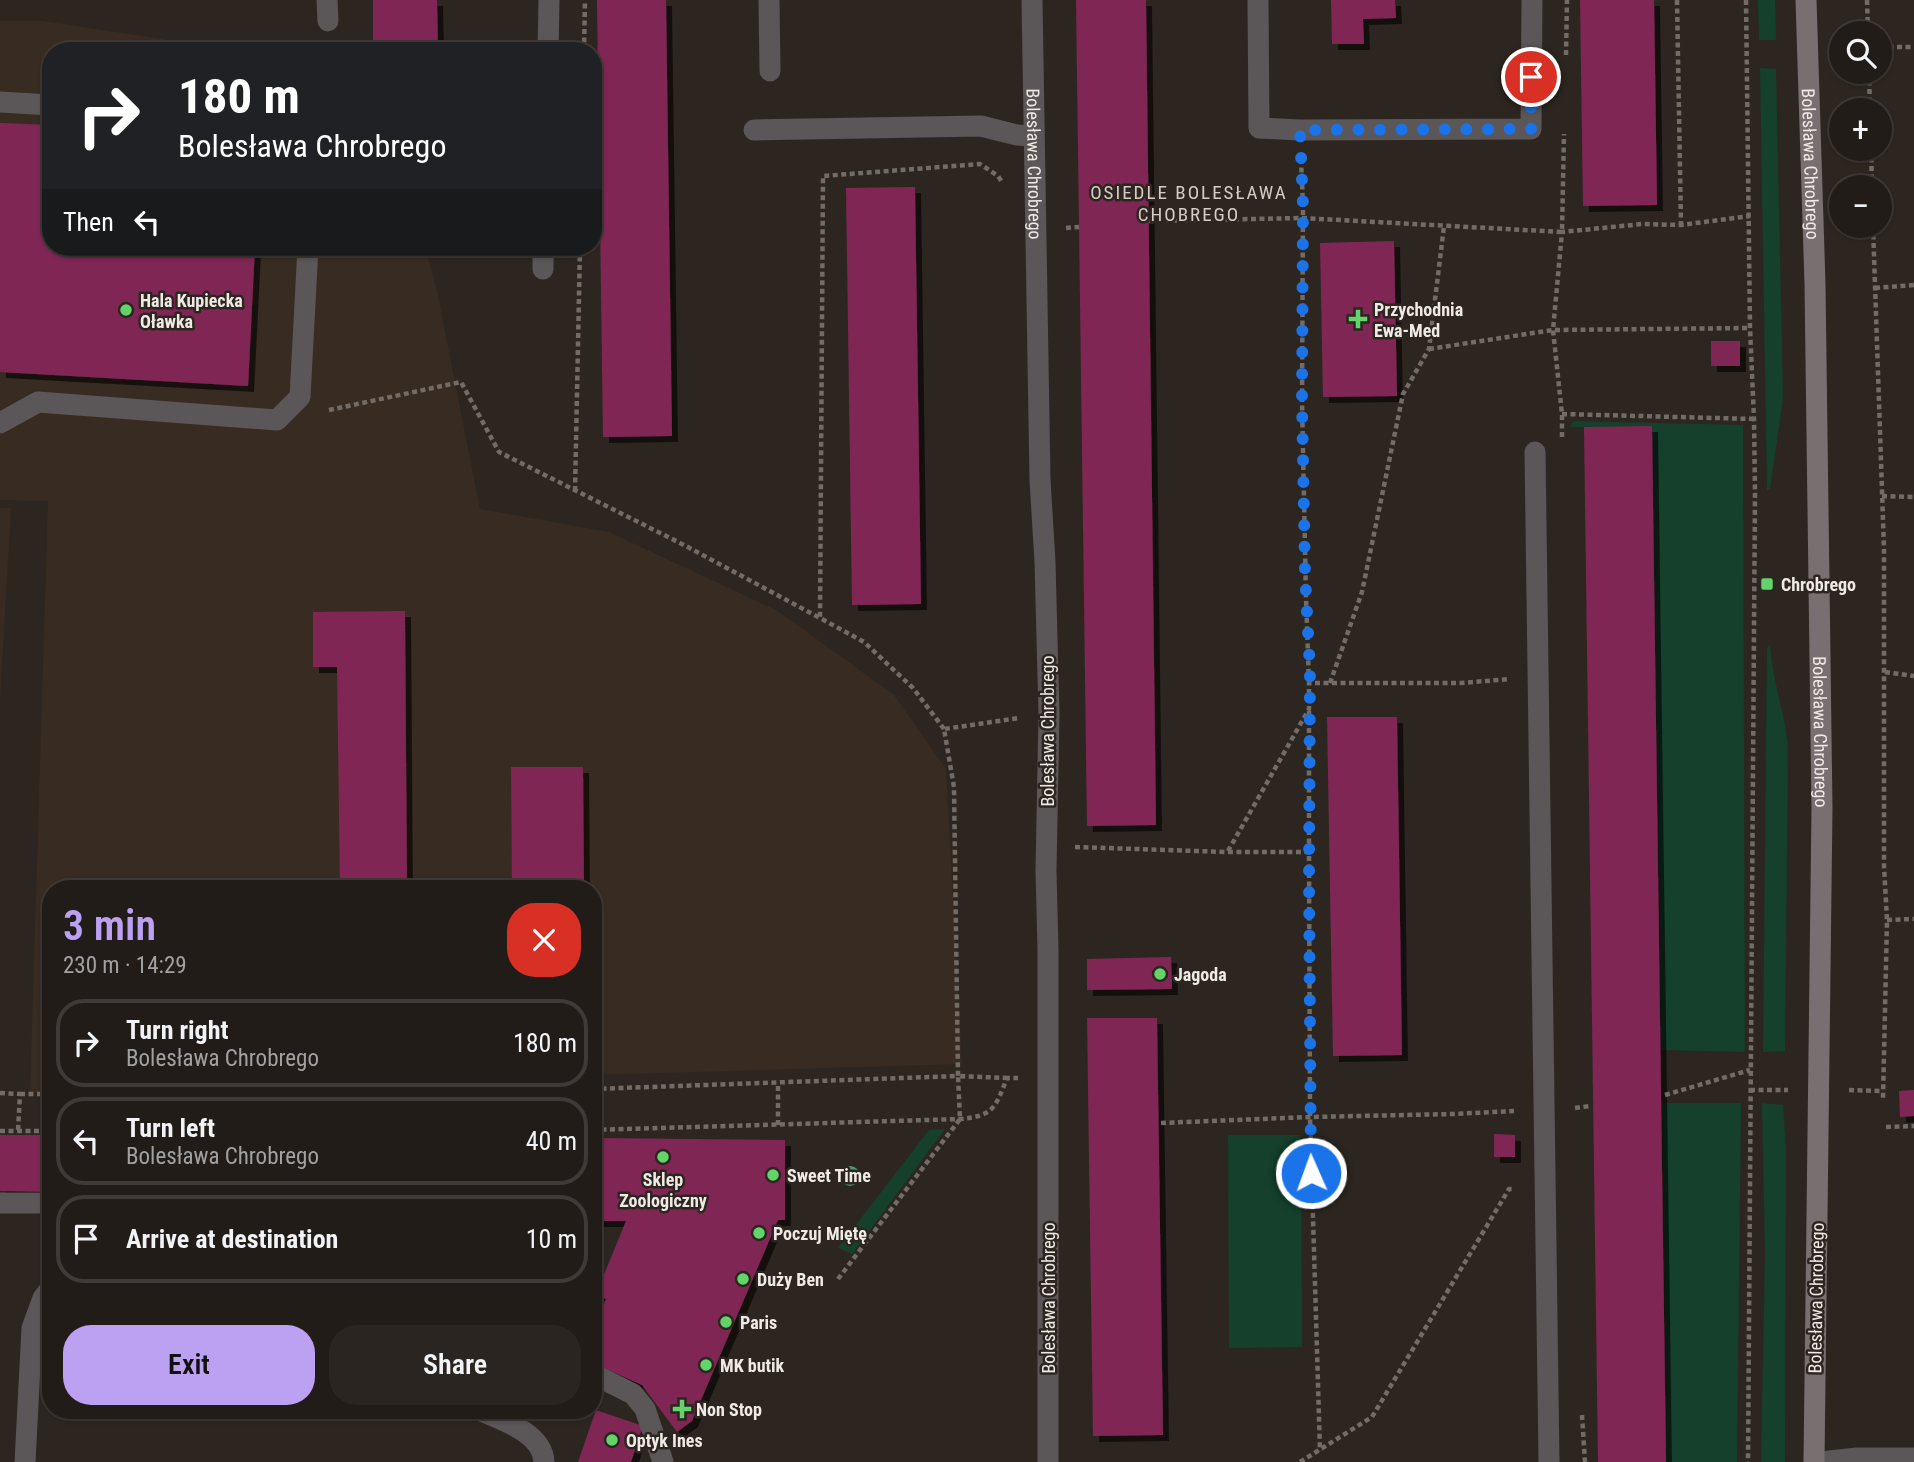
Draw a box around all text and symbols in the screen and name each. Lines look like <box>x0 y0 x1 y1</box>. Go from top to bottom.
map controls <box>1829 21 1892 238</box>
button: search <box>1829 21 1892 84</box>
pin <box>1501 47 1561 107</box>
icon: arrive <box>1512 58 1550 96</box>
text: 180 m <box>178 68 300 125</box>
icon: right <box>63 70 154 161</box>
street label: Bolesława Chrobrego <box>1023 88 1046 240</box>
street label: Bolesława Chrobrego <box>1798 88 1824 240</box>
button: + <box>1829 98 1892 161</box>
text: Bolesława Chrobrego <box>178 127 446 165</box>
button: − <box>1829 175 1892 238</box>
district label: OSIEDLE BOLESŁAWA CHOBREGO <box>1090 181 1288 226</box>
icon: left <box>128 203 166 241</box>
text: Then <box>63 207 114 237</box>
place label: Hala Kupiecka Oławka <box>140 290 243 332</box>
place label: Przychodnia Ewa-Med <box>1374 299 1463 341</box>
marker: Hala Kupiecka Oławka <box>118 302 134 318</box>
marker: Przychodnia Ewa-Med <box>1348 309 1368 329</box>
place label: Chrobrego <box>1781 574 1856 595</box>
marker: Chrobrego <box>1759 576 1775 592</box>
street label: Bolesława Chrobrego <box>1037 655 1058 807</box>
street label: Bolesława Chrobrego <box>1809 656 1832 808</box>
text: 3 min <box>63 901 156 950</box>
button: close <box>507 903 581 977</box>
text: 230 m · 14:29 <box>63 952 187 979</box>
place label: Jagoda <box>1174 964 1227 985</box>
marker: Jagoda <box>1152 966 1168 982</box>
text: Turn right <box>126 1015 228 1045</box>
icon: right <box>67 1024 105 1062</box>
text: 180 m <box>513 1028 577 1058</box>
text: Bolesława Chrobrego <box>126 1045 319 1072</box>
text: Turn left <box>126 1113 215 1143</box>
icon: left <box>67 1122 105 1160</box>
text: 40 m <box>526 1126 577 1156</box>
position arrow <box>1274 1136 1348 1210</box>
text: Bolesława Chrobrego <box>126 1143 319 1170</box>
marker: Sklep Zoologiczny <box>655 1149 671 1165</box>
place label: Sweet Time <box>787 1165 871 1186</box>
marker: Sweet Time <box>765 1167 781 1183</box>
place label: Sklep Zoologiczny <box>619 1169 707 1211</box>
icon: arrive <box>67 1220 105 1258</box>
street label: Bolesława Chrobrego <box>1038 1222 1059 1374</box>
street label: Bolesława Chrobrego <box>1804 1222 1828 1374</box>
place label: Poczuj Miętę <box>773 1223 867 1244</box>
text: Arrive at destination <box>126 1224 338 1254</box>
text: 10 m <box>526 1224 577 1254</box>
marker: Poczuj Miętę <box>751 1225 767 1241</box>
place label: Duży Ben <box>757 1269 824 1290</box>
marker: Duży Ben <box>735 1271 751 1287</box>
place label: Paris <box>740 1312 777 1333</box>
marker: Paris <box>718 1314 734 1330</box>
button: Exit <box>63 1325 315 1405</box>
button: Share <box>329 1325 581 1405</box>
place label: MK butik <box>720 1355 785 1376</box>
marker: MK butik <box>698 1357 714 1373</box>
place label: Non Stop <box>696 1399 762 1420</box>
marker: Non Stop <box>674 1401 690 1417</box>
place label: Optyk Ines <box>626 1430 703 1451</box>
marker: Optyk Ines <box>604 1432 620 1448</box>

